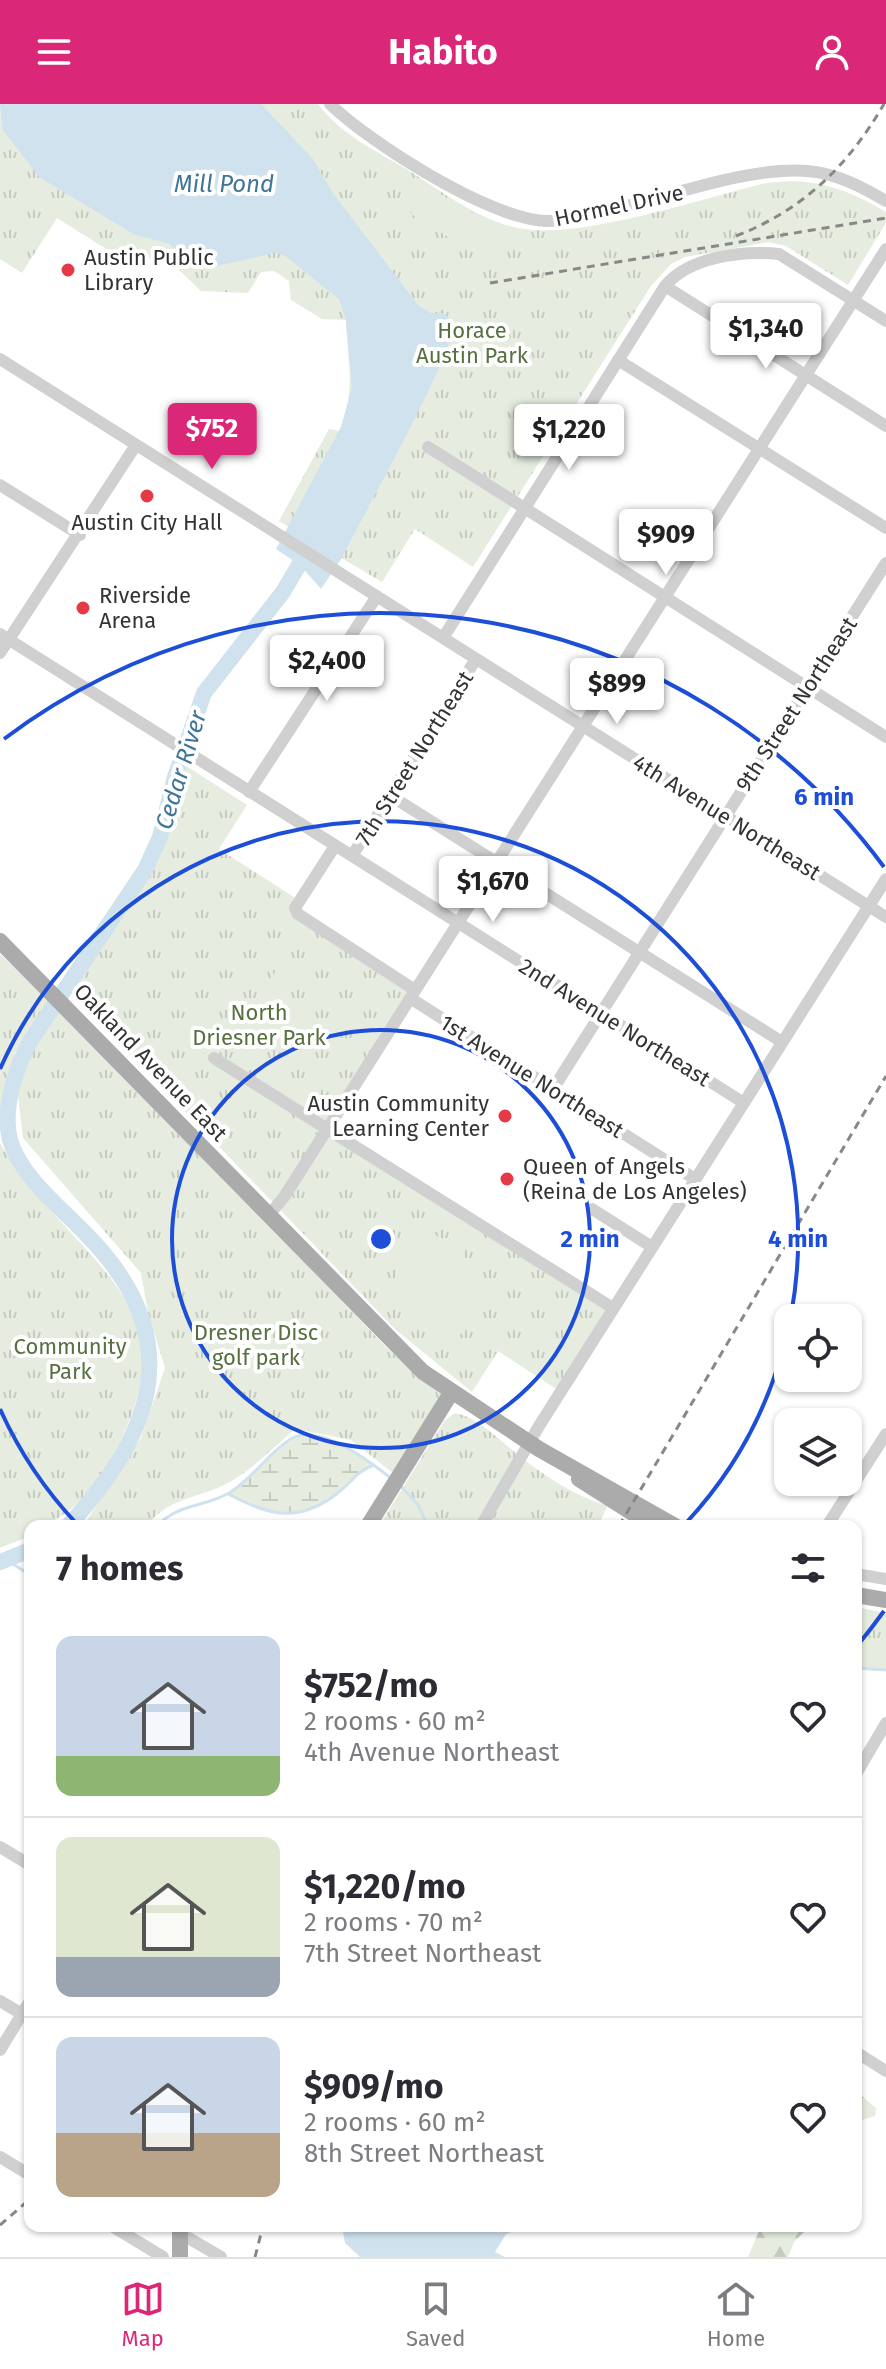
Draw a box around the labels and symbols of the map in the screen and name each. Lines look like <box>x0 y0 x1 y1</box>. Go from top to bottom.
water label: Mill Pond <box>174 170 274 198</box>
street label: Hormel Drive <box>552 179 686 232</box>
place label: Austin Public Library <box>84 244 214 296</box>
marker: Austin Public Library <box>59 261 77 279</box>
pin: $1,340 <box>701 303 831 371</box>
park label: Horace Austin Park <box>416 317 529 369</box>
pin: $752 <box>165 403 259 471</box>
pin: $1,220 <box>504 404 634 472</box>
marker: Austin City Hall <box>138 487 156 505</box>
place label: Austin City Hall <box>71 509 223 536</box>
pin: $909 <box>619 509 713 577</box>
place label: Riverside Arena <box>99 582 191 634</box>
marker: Riverside Arena <box>74 599 92 617</box>
street label: 9th Street Northeast <box>730 612 863 797</box>
pin: $2,400 <box>262 635 392 703</box>
pin: $899 <box>570 658 664 726</box>
street label: 7th Street Northeast <box>350 666 479 851</box>
water label: Cedar River <box>150 707 213 833</box>
street label: 4th Avenue Northeast <box>628 749 826 886</box>
text: 6 min <box>794 783 854 811</box>
pin: $1,670 <box>428 856 558 924</box>
street label: 2nd Avenue Northeast <box>514 953 715 1092</box>
street label: Oakland Avenue East <box>68 978 233 1147</box>
park label: North Driesner Park <box>192 999 327 1051</box>
street label: 1st Avenue Northeast <box>435 1009 629 1144</box>
place label: Austin Community Learning Center <box>307 1090 489 1142</box>
marker: Austin Community Learning Center <box>496 1107 514 1125</box>
place label: Queen of Angels (Reina de Los Angeles) <box>523 1153 747 1205</box>
marker: Queen of Angels (Reina de Los Angeles) <box>498 1170 516 1188</box>
centre of rings <box>367 1225 395 1253</box>
text: 2 min <box>561 1225 620 1253</box>
text: 4 min <box>768 1225 828 1253</box>
park label: Dresner Disc golf park <box>194 1319 318 1371</box>
park label: Community Park <box>14 1333 127 1385</box>

